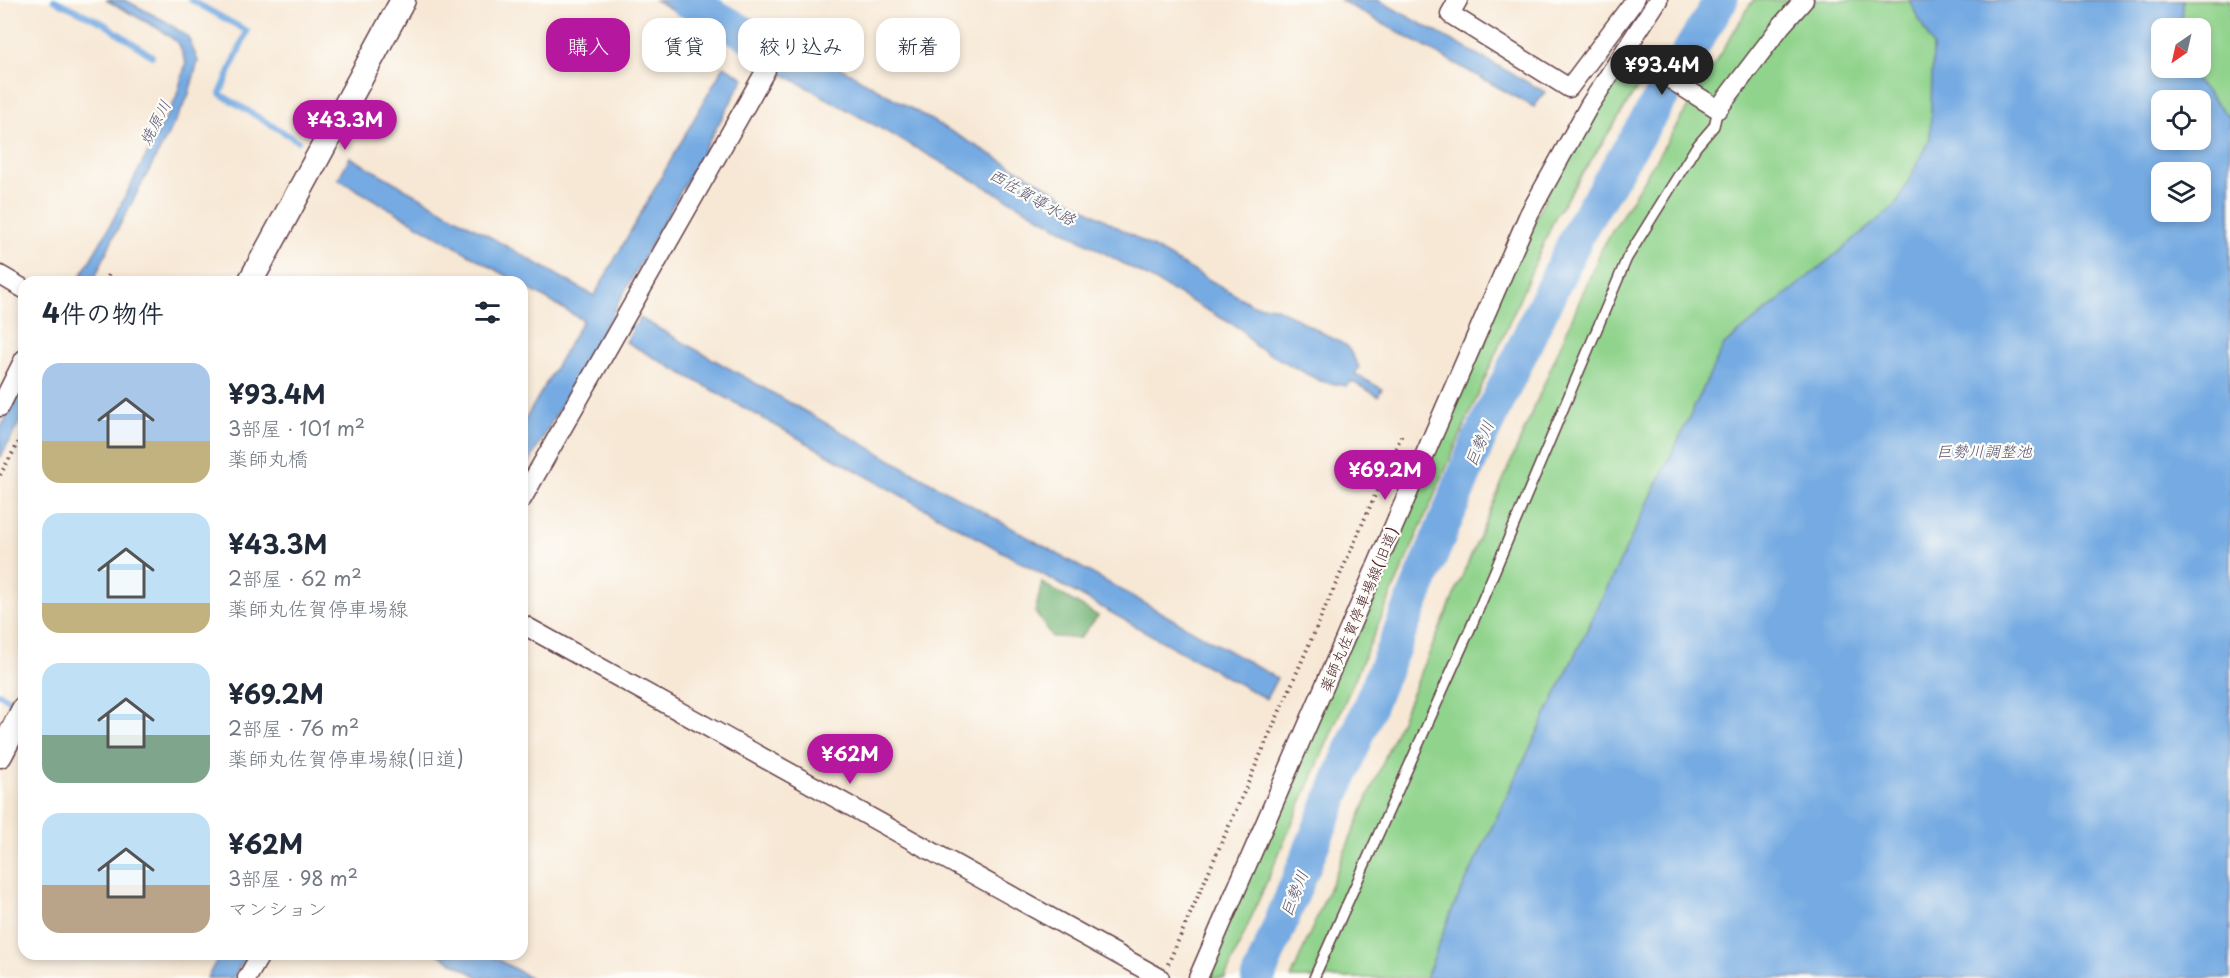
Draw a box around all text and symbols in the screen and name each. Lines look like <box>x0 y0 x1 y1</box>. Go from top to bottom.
chip: 購入 <box>546 18 630 72</box>
chip: 賃貸 <box>642 18 726 72</box>
chip: 絞り込み <box>738 18 864 72</box>
chip: 新着 <box>876 18 960 72</box>
north arrow <box>2151 18 2211 78</box>
map controls <box>2151 18 2211 222</box>
pin: ¥93.4M <box>1613 45 1711 96</box>
text: ¥93.4M <box>1624 49 1700 79</box>
button: locate <box>2151 90 2211 150</box>
water label: 焼原川 <box>132 95 176 149</box>
pin: ¥43.3M <box>296 100 394 151</box>
text: ¥43.3M <box>307 104 383 134</box>
water label: 西佐賀導水路 <box>985 162 1081 231</box>
button: layers <box>2151 162 2211 222</box>
text: 4件の物件 <box>42 293 164 332</box>
icon: filters <box>471 296 504 329</box>
text: ¥93.4M <box>228 374 326 413</box>
icon: home <box>90 387 162 459</box>
text: 3部屋 · 101 m² <box>228 413 365 443</box>
water label: 巨勢川 <box>1457 416 1499 470</box>
water label: 巨勢川調整池 <box>1936 438 2033 462</box>
text: 薬師丸橋 <box>228 443 308 473</box>
pin: ¥69.2M <box>1336 450 1434 501</box>
text: ¥69.2M <box>1348 454 1422 484</box>
street label: 薬師丸佐賀停車場線(旧道) <box>1313 523 1403 695</box>
text: ¥43.3M <box>228 524 327 563</box>
icon: home <box>90 537 162 609</box>
text: 2部屋 · 62 m² <box>228 563 362 593</box>
text: 薬師丸佐賀停車場線 <box>228 593 408 623</box>
text: ¥69.2M <box>228 674 324 713</box>
icon: home <box>90 687 162 759</box>
text: 2部屋 · 76 m² <box>228 713 359 743</box>
pin: ¥62M <box>814 734 886 785</box>
text: ¥62M <box>821 738 879 768</box>
text: 薬師丸佐賀停車場線(旧道) <box>228 743 464 773</box>
text: ¥62M <box>228 824 303 863</box>
icon: home <box>90 837 162 909</box>
text: 3部屋 · 98 m² <box>228 863 358 893</box>
water label: 巨勢川 <box>1273 866 1313 920</box>
text: マンション <box>228 893 327 923</box>

